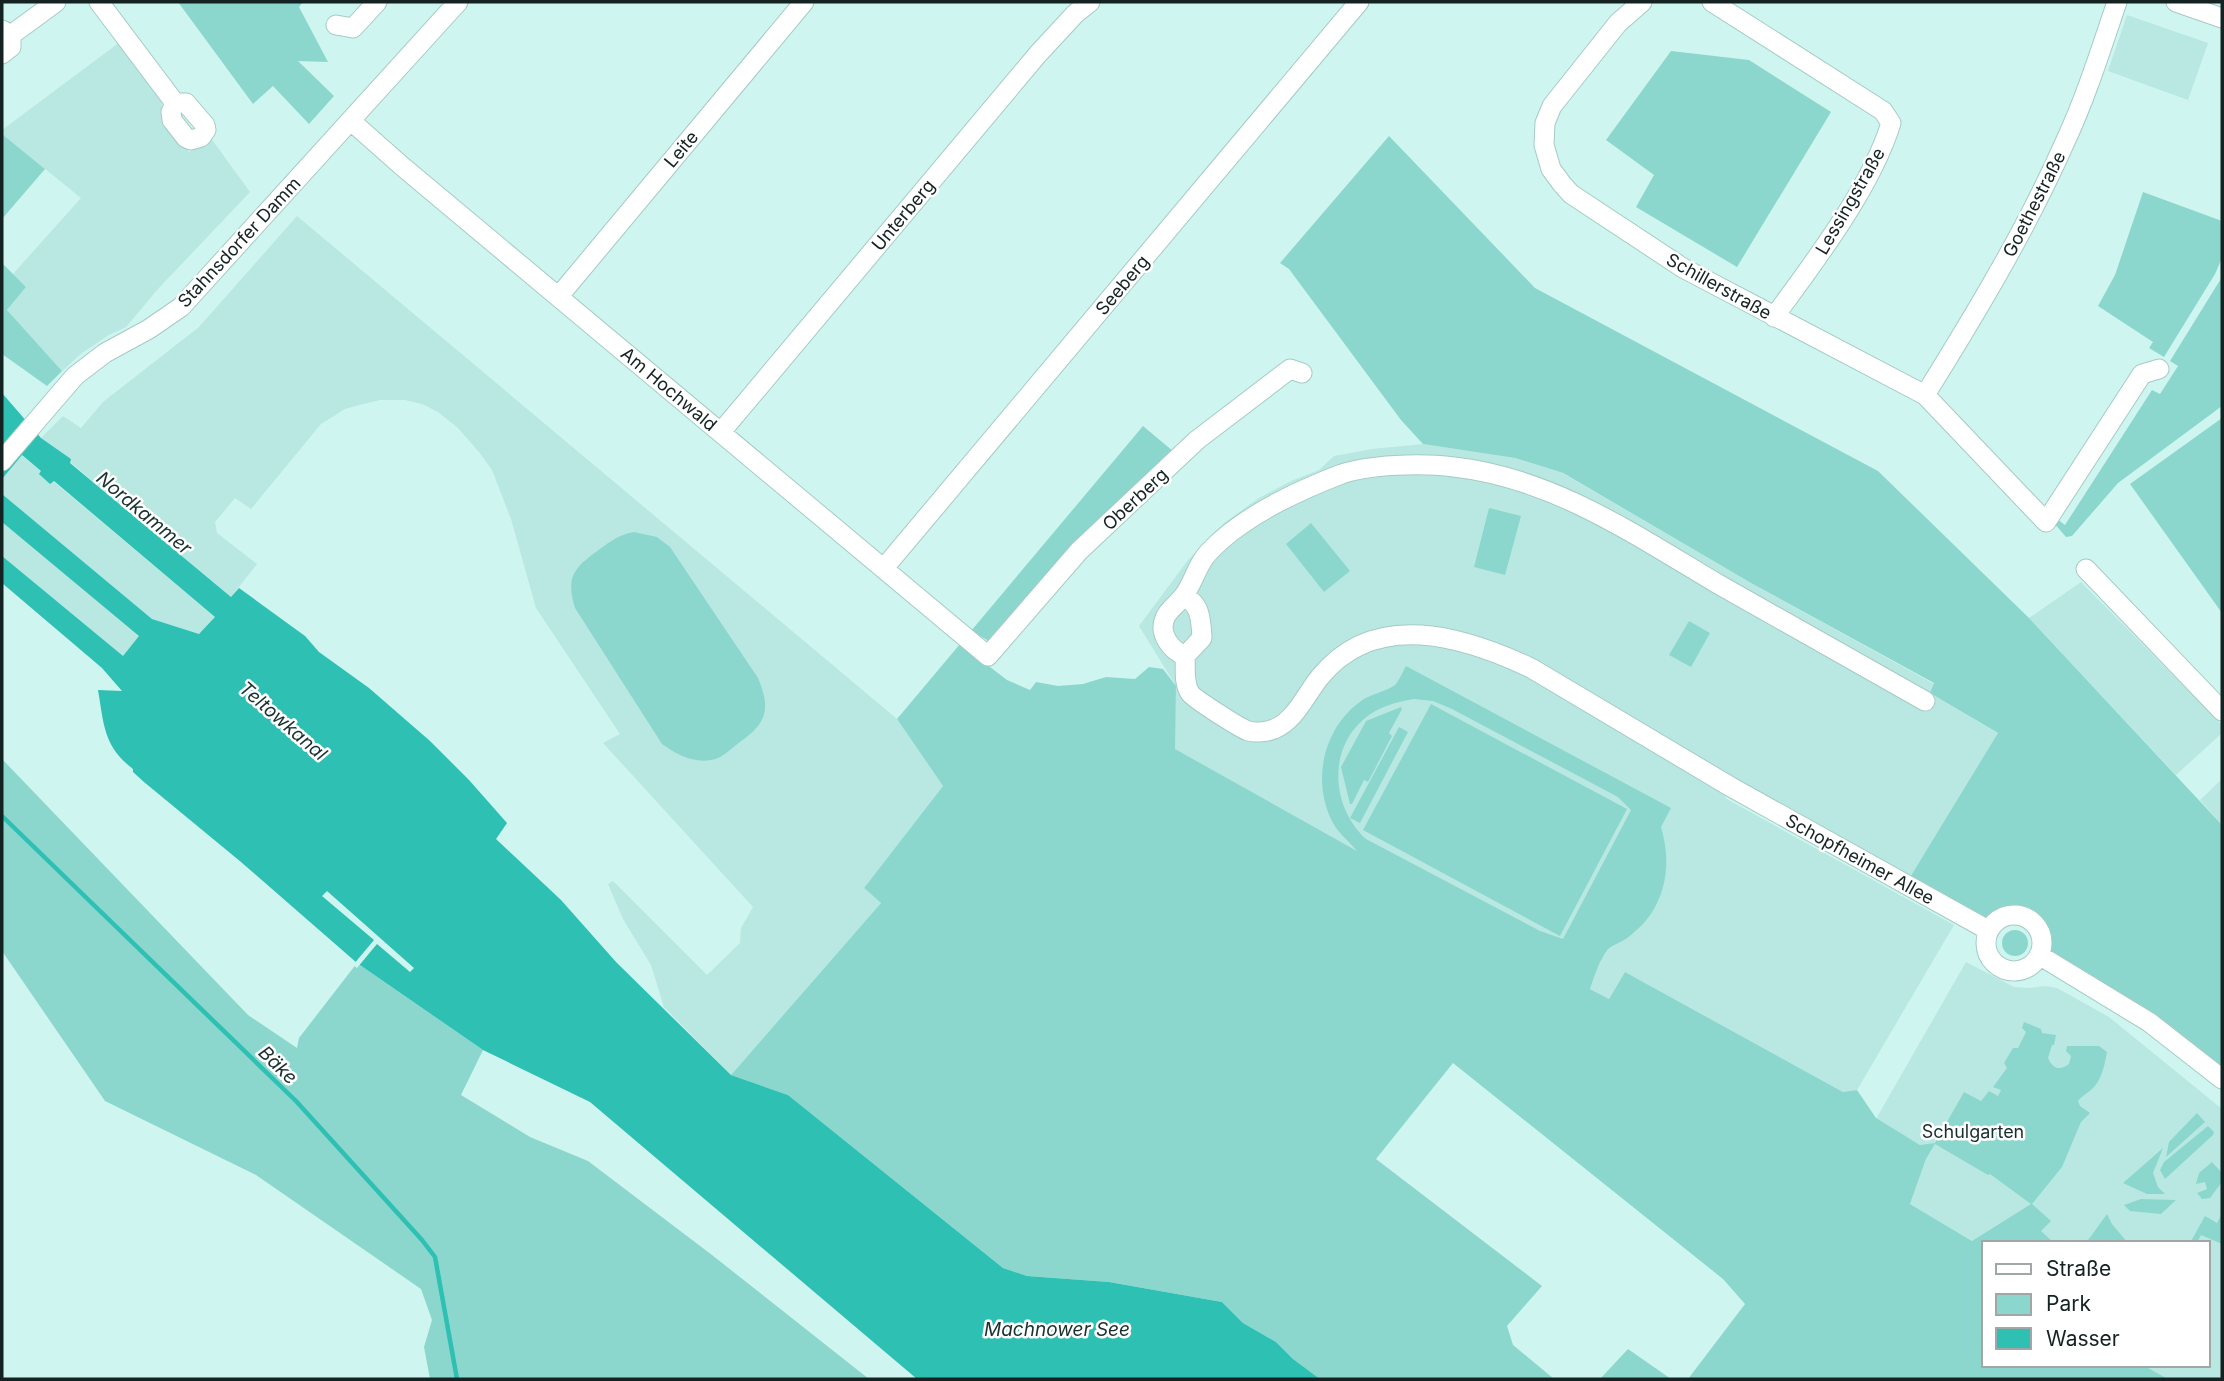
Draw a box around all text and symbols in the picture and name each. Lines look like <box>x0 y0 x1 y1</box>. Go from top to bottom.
street label: Leite <box>660 126 702 172</box>
street label: Lessingstraße <box>1811 144 1889 258</box>
street label: Goethestraße <box>1998 148 2070 260</box>
street label: Stahnsdorfer Damm <box>173 173 305 311</box>
street label: Unterberg <box>867 175 939 255</box>
street label: Schillerstraße <box>1663 249 1775 323</box>
street label: Seeberg <box>1091 251 1153 319</box>
street label: Am Hochwald <box>617 343 721 435</box>
street label: Oberberg <box>1098 464 1172 534</box>
water label: Nordkammer <box>92 467 197 560</box>
water label: Teltowkanal <box>235 677 332 766</box>
street label: Schopfheimer Allee <box>1782 809 1938 909</box>
water label: Bäke <box>254 1041 302 1089</box>
park label: Schulgarten <box>1922 1121 2024 1142</box>
legend <box>1982 1241 2210 1367</box>
text: Straße <box>2046 1256 2111 1281</box>
text: Park <box>2046 1291 2091 1316</box>
water label: Machnower See <box>984 1318 1130 1341</box>
text: Wasser <box>2046 1326 2120 1351</box>

